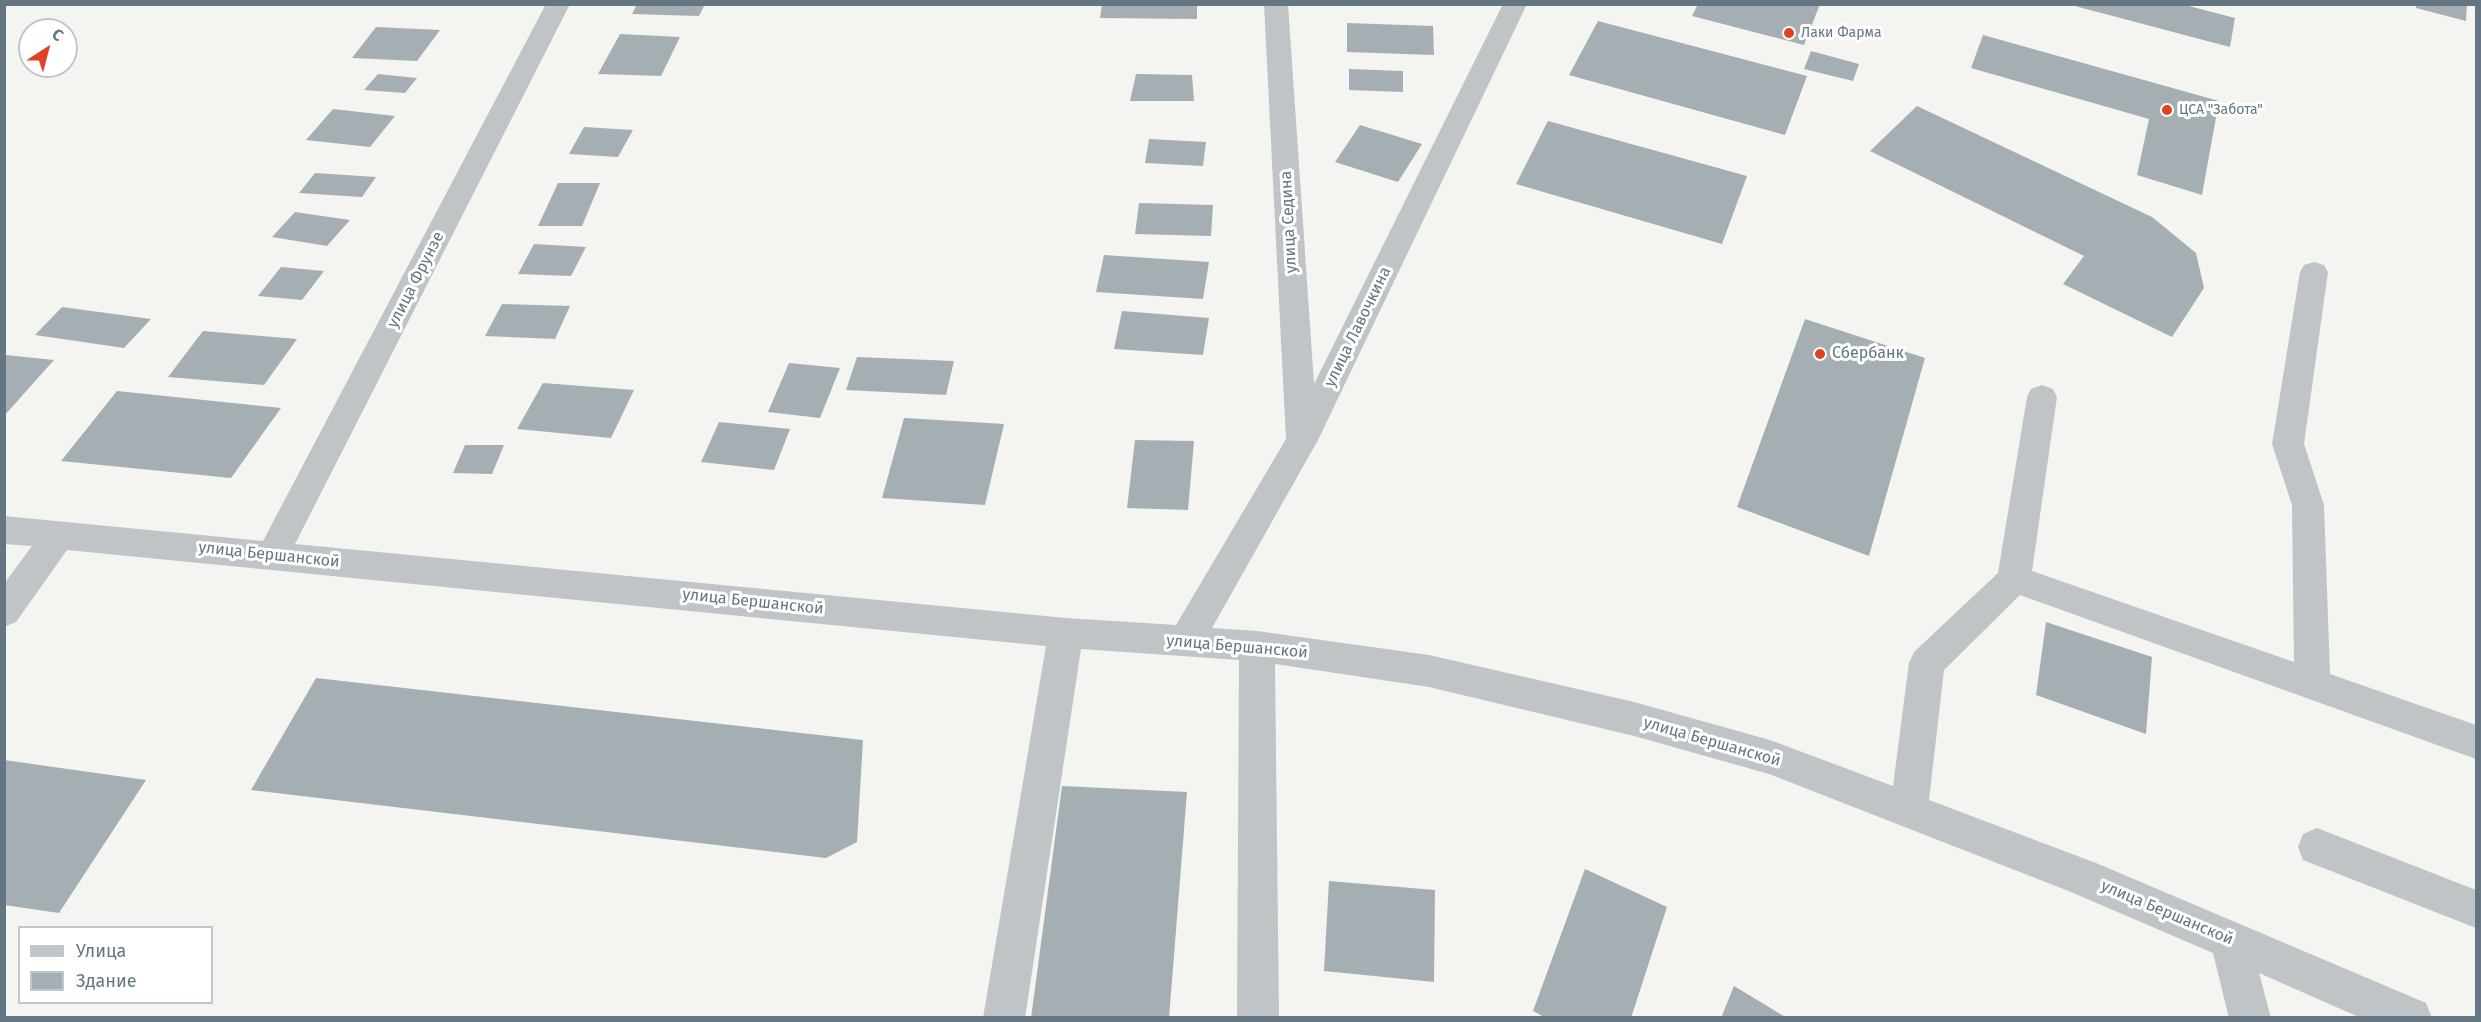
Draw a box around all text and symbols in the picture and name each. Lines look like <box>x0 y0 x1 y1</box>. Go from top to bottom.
north arrow <box>18 18 78 78</box>
text: С <box>48 24 67 45</box>
place label: Лаки Фарма <box>1801 25 1881 41</box>
marker: Лаки Фарма <box>1782 26 1796 40</box>
place label: ЦСА "Забота" <box>2179 102 2263 118</box>
marker: ЦСА "Забота" <box>2160 103 2174 117</box>
street label: улица Седина <box>1277 170 1301 274</box>
street label: улица Фрунзе <box>384 229 448 331</box>
street label: улица Лавочкина <box>1321 264 1395 390</box>
place label: Сбербанк <box>1832 344 1904 364</box>
marker: Сбербанк <box>1813 347 1827 361</box>
street label: улица Бершанской <box>197 538 341 572</box>
street label: улица Бершанской <box>681 585 825 619</box>
street label: улица Бершанской <box>1165 631 1309 663</box>
street label: улица Бершанской <box>1641 713 1783 771</box>
street label: улица Бершанской <box>2098 876 2236 950</box>
legend <box>18 926 213 1004</box>
text: Улица <box>76 940 126 962</box>
text: Здание <box>76 970 137 992</box>

